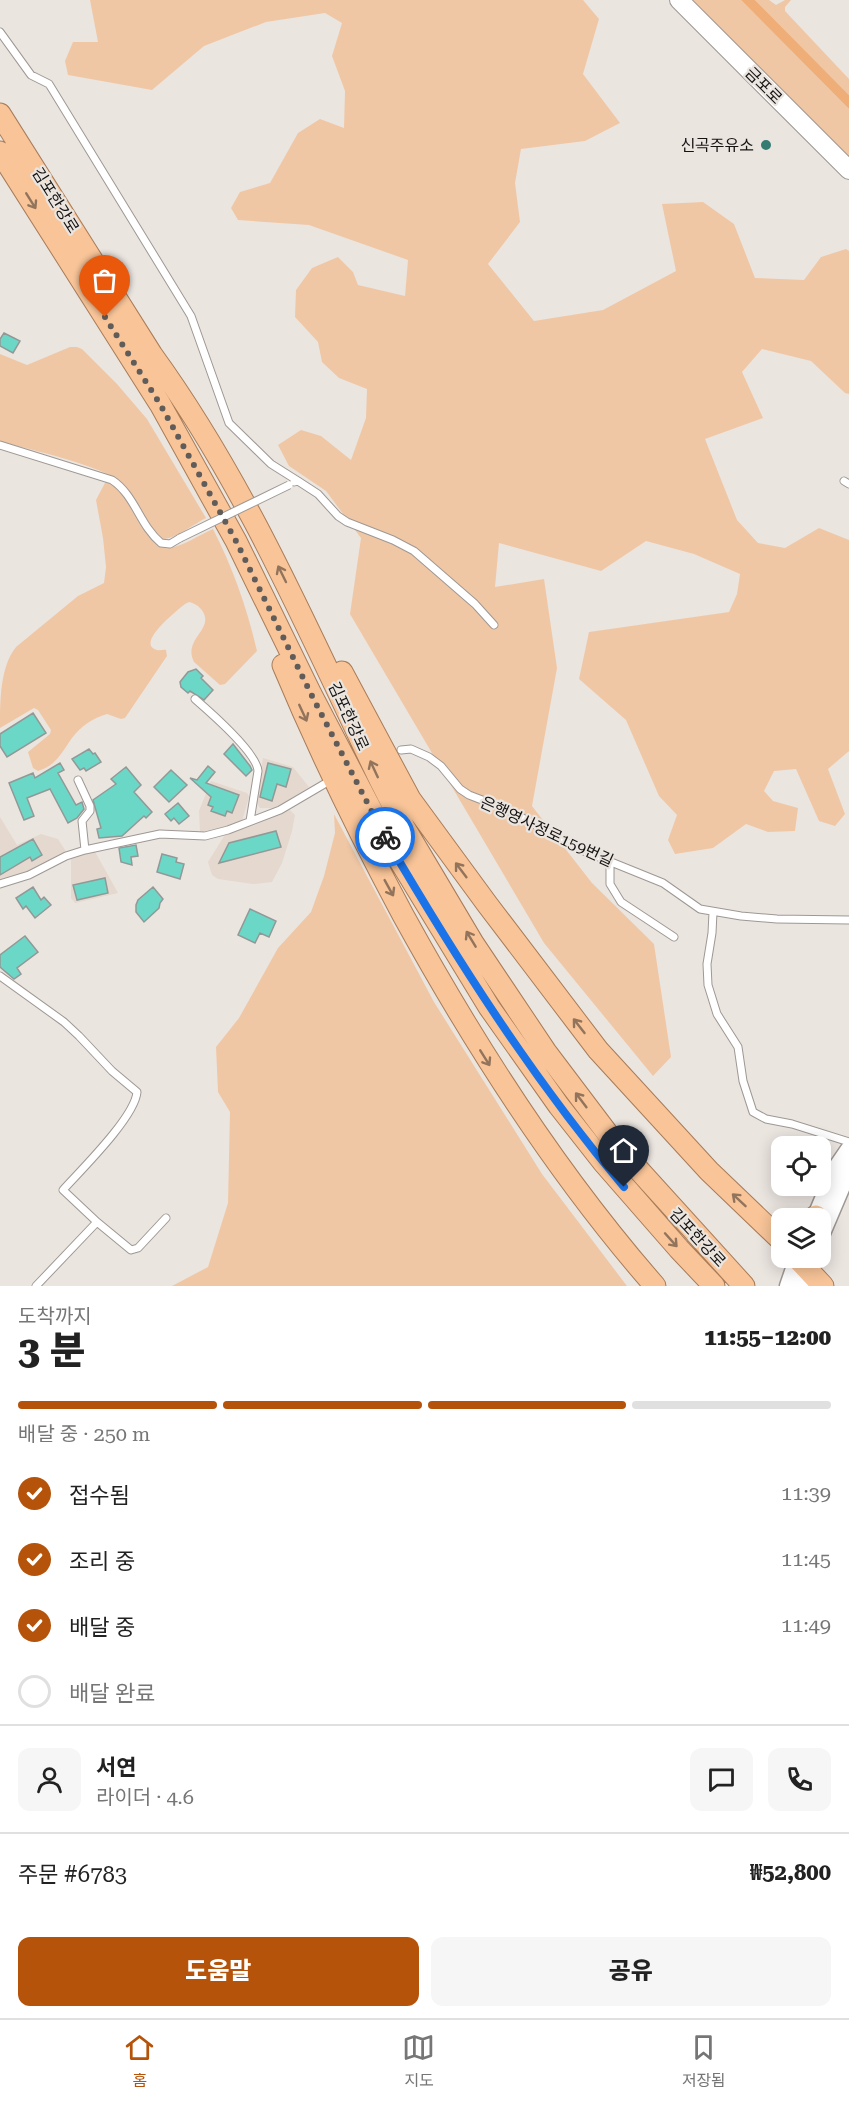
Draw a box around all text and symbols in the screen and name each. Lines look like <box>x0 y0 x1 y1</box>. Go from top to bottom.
street label: 금포로 <box>741 63 786 108</box>
place label: 신곡주유소 <box>680 136 754 155</box>
marker: 신곡주유소 <box>759 138 773 152</box>
street label: 김포한강로 <box>28 164 83 237</box>
one-way arrow <box>26 192 38 209</box>
pin <box>79 255 130 317</box>
icon: bag <box>88 264 121 297</box>
one-way arrow <box>275 566 287 584</box>
street label: 김포한강로 <box>324 679 373 754</box>
one-way arrow <box>297 704 309 722</box>
one-way arrow <box>368 761 380 779</box>
street label: 은행영사정로159번길 <box>477 792 616 871</box>
courier <box>355 807 415 867</box>
icon: bike <box>369 821 402 854</box>
one-way arrow <box>455 863 468 879</box>
one-way arrow <box>383 879 395 896</box>
one-way arrow <box>465 931 477 948</box>
one-way arrow <box>573 1018 586 1034</box>
one-way arrow <box>480 1049 492 1066</box>
one-way arrow <box>575 1092 587 1108</box>
pin <box>598 1125 649 1187</box>
icon: home <box>607 1134 640 1167</box>
map controls <box>771 1136 831 1268</box>
button: locate <box>771 1136 831 1196</box>
one-way arrow <box>732 1193 747 1207</box>
street label: 김포한강로 <box>666 1204 730 1271</box>
button: layers <box>771 1208 831 1268</box>
one-way arrow <box>664 1232 678 1247</box>
text: 도착까지 <box>18 1304 92 1328</box>
text: 11:55–12:00 <box>704 1325 831 1350</box>
text: 3 분 <box>18 1328 86 1374</box>
text: 배달 중 · 250 m <box>18 1422 150 1446</box>
icon: check <box>18 1477 51 1510</box>
text: 11:39 <box>781 1481 831 1505</box>
text: 접수됨 <box>69 1483 130 1508</box>
icon: check <box>18 1543 51 1576</box>
text: 11:45 <box>781 1547 831 1571</box>
text: 조리 중 <box>69 1549 135 1574</box>
icon: check <box>18 1609 51 1642</box>
text: 11:49 <box>781 1613 831 1637</box>
text: 배달 중 <box>69 1615 135 1640</box>
text: 배달 완료 <box>69 1681 156 1706</box>
button: person <box>18 1748 81 1811</box>
button: chat <box>690 1748 753 1811</box>
button: phone <box>768 1748 831 1811</box>
text: 서연 <box>96 1755 136 1780</box>
text: 라이더 · 4.6 <box>96 1785 194 1809</box>
text: ₩52,800 <box>750 1860 831 1885</box>
text: 주문 #6783 <box>18 1862 127 1887</box>
button: 도움말 <box>18 1937 419 2006</box>
button: 공유 <box>431 1937 831 2006</box>
tab: 홈 <box>123 2031 156 2091</box>
tab: 지도 <box>402 2031 435 2091</box>
tab: 저장됨 <box>682 2031 726 2091</box>

